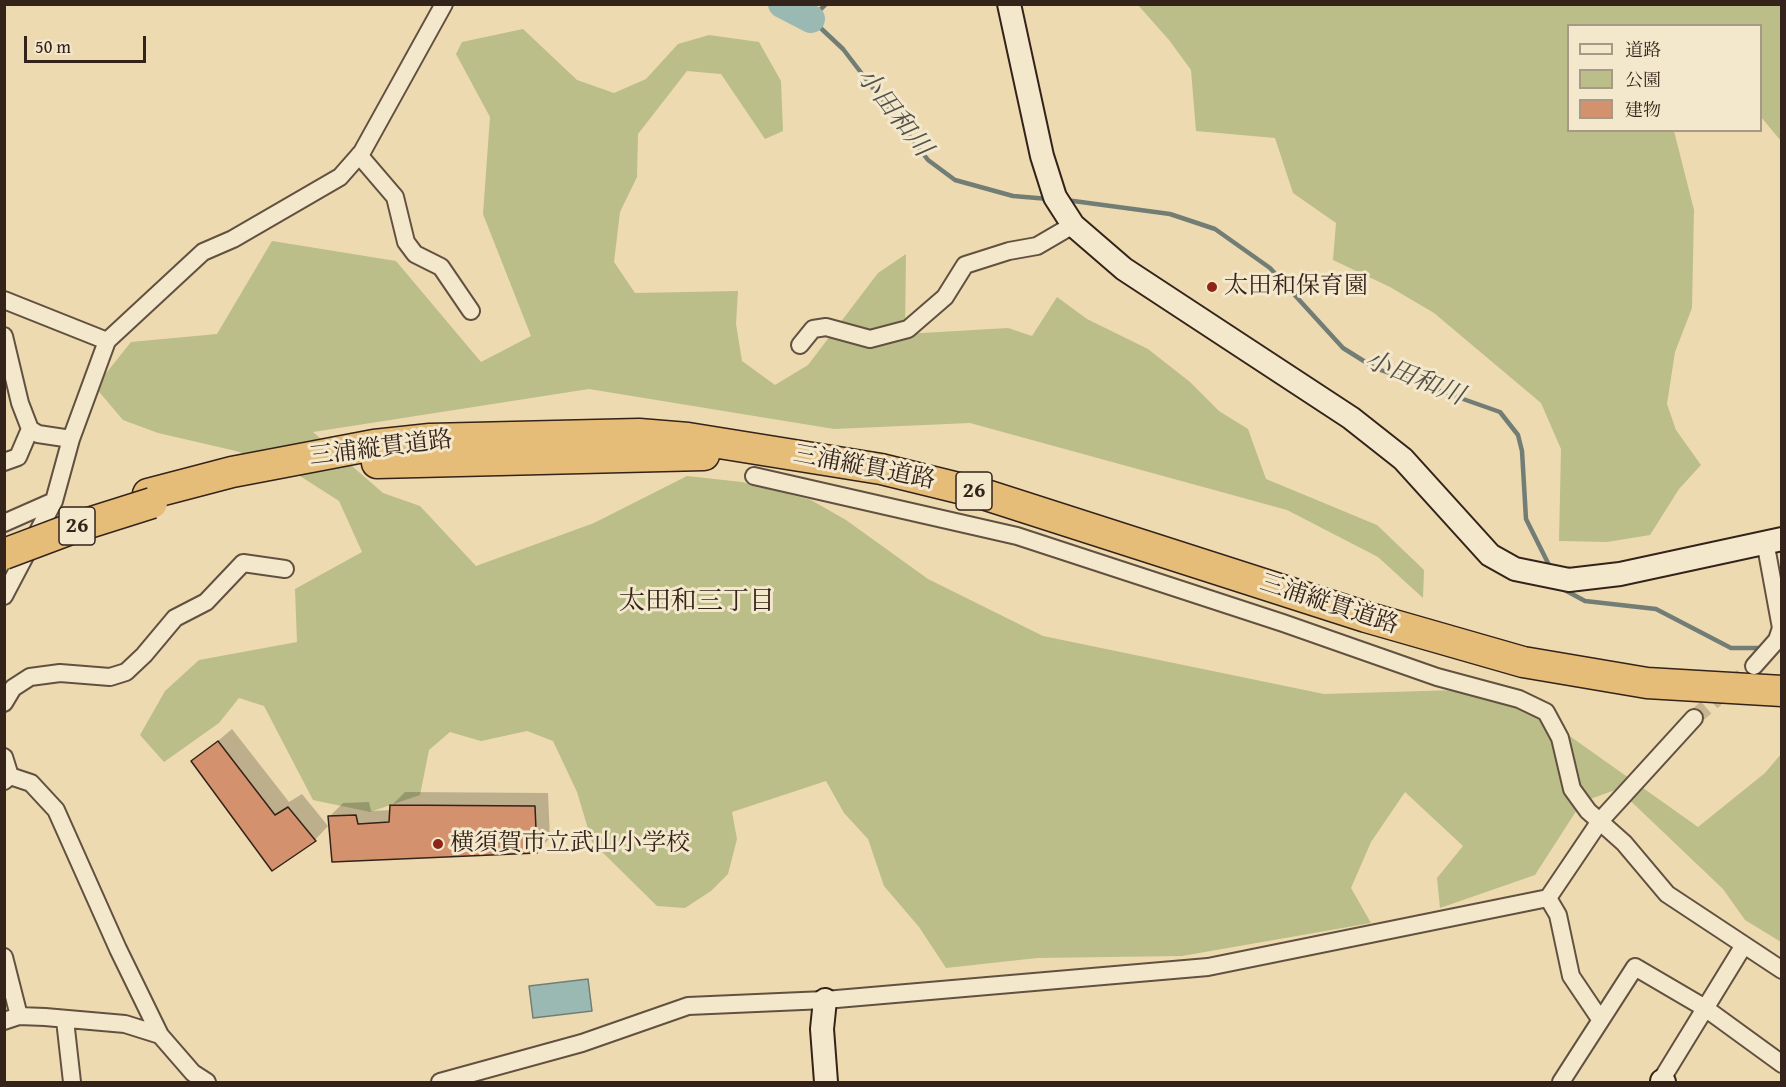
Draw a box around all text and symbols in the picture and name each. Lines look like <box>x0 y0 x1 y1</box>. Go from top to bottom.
scale bar <box>27 24 148 62</box>
legend <box>1567 24 1762 132</box>
text: 50 m <box>35 33 71 60</box>
text: 道路 <box>1625 36 1661 63</box>
water label: 小田和川 <box>849 62 937 164</box>
text: 公園 <box>1625 66 1661 93</box>
text: 建物 <box>1625 96 1661 123</box>
place label: 太田和保育園 <box>1224 273 1368 301</box>
marker: 太田和保育園 <box>1205 280 1219 294</box>
water label: 小田和川 <box>1360 345 1468 413</box>
street label: 三浦縦貫道路 <box>308 426 454 472</box>
street label: 三浦縦貫道路 <box>791 440 937 496</box>
road number: 26 <box>956 472 992 510</box>
road number: 26 <box>59 507 95 545</box>
street label: 三浦縦貫道路 <box>1256 569 1402 641</box>
district label: 太田和三丁目 <box>619 586 775 618</box>
place label: 横須賀市立武山小学校 <box>450 830 690 858</box>
marker: 横須賀市立武山小学校 <box>431 837 445 851</box>

